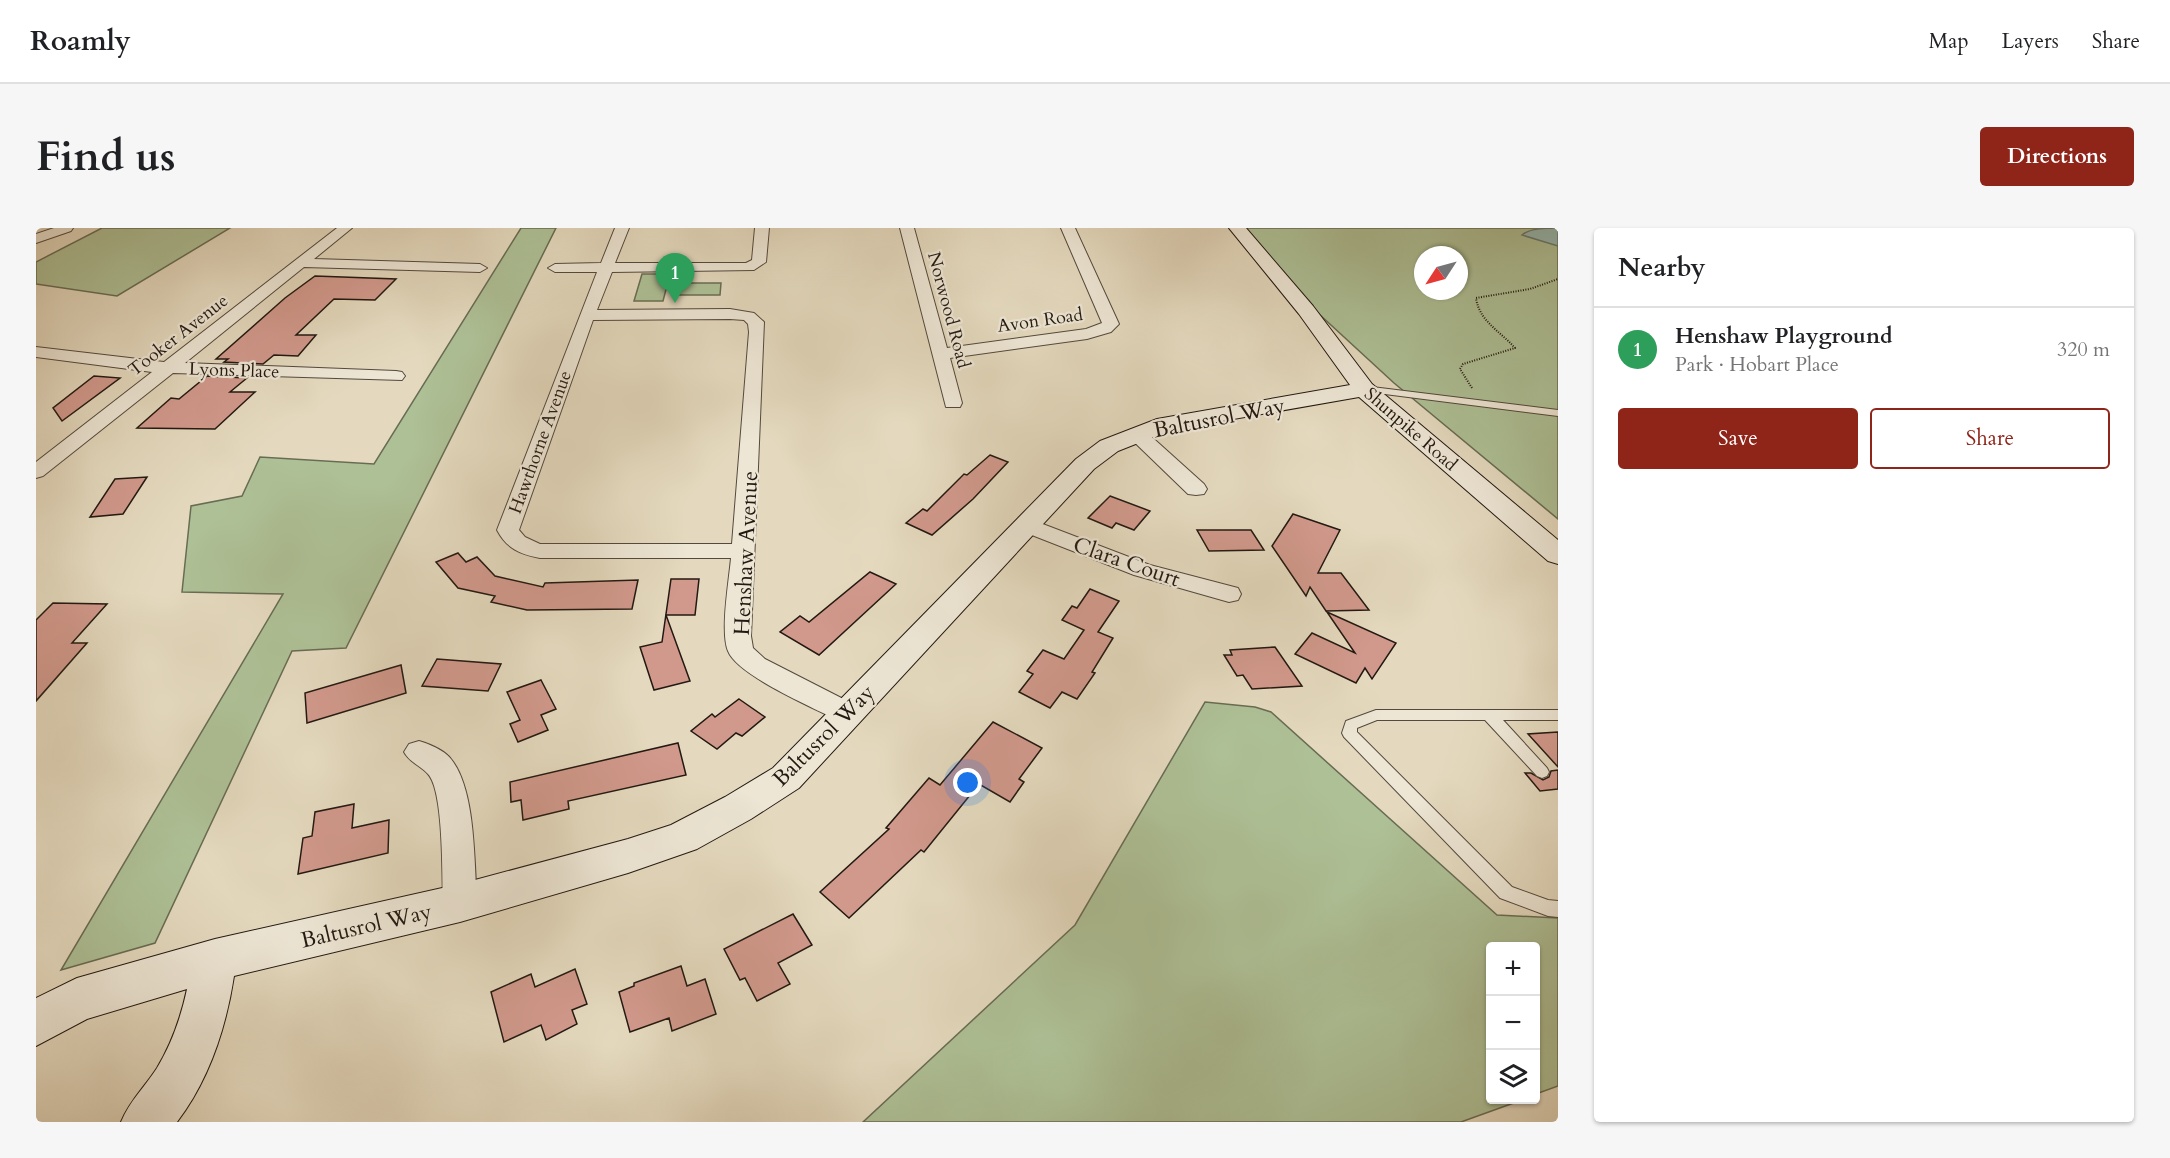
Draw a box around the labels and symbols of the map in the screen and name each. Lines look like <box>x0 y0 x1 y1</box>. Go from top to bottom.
north arrow <box>1414 246 1468 300</box>
street label: Norwood Road <box>921 249 976 371</box>
pin: 1 <box>656 254 694 303</box>
street label: Tooker Avenue <box>123 289 233 382</box>
street label: Avon Road <box>996 302 1085 339</box>
street label: Lyons Place <box>188 356 280 385</box>
street label: Hawthorne Avenue <box>503 367 578 517</box>
street label: Shunpike Road <box>1359 382 1463 477</box>
street label: Baltusrol Way <box>1151 390 1288 445</box>
street label: Henshaw Avenue <box>727 470 765 636</box>
street label: Clara Court <box>1069 530 1184 594</box>
street label: Baltusrol Way <box>766 678 882 793</box>
your location <box>953 768 982 797</box>
street label: Baltusrol Way <box>298 896 435 956</box>

